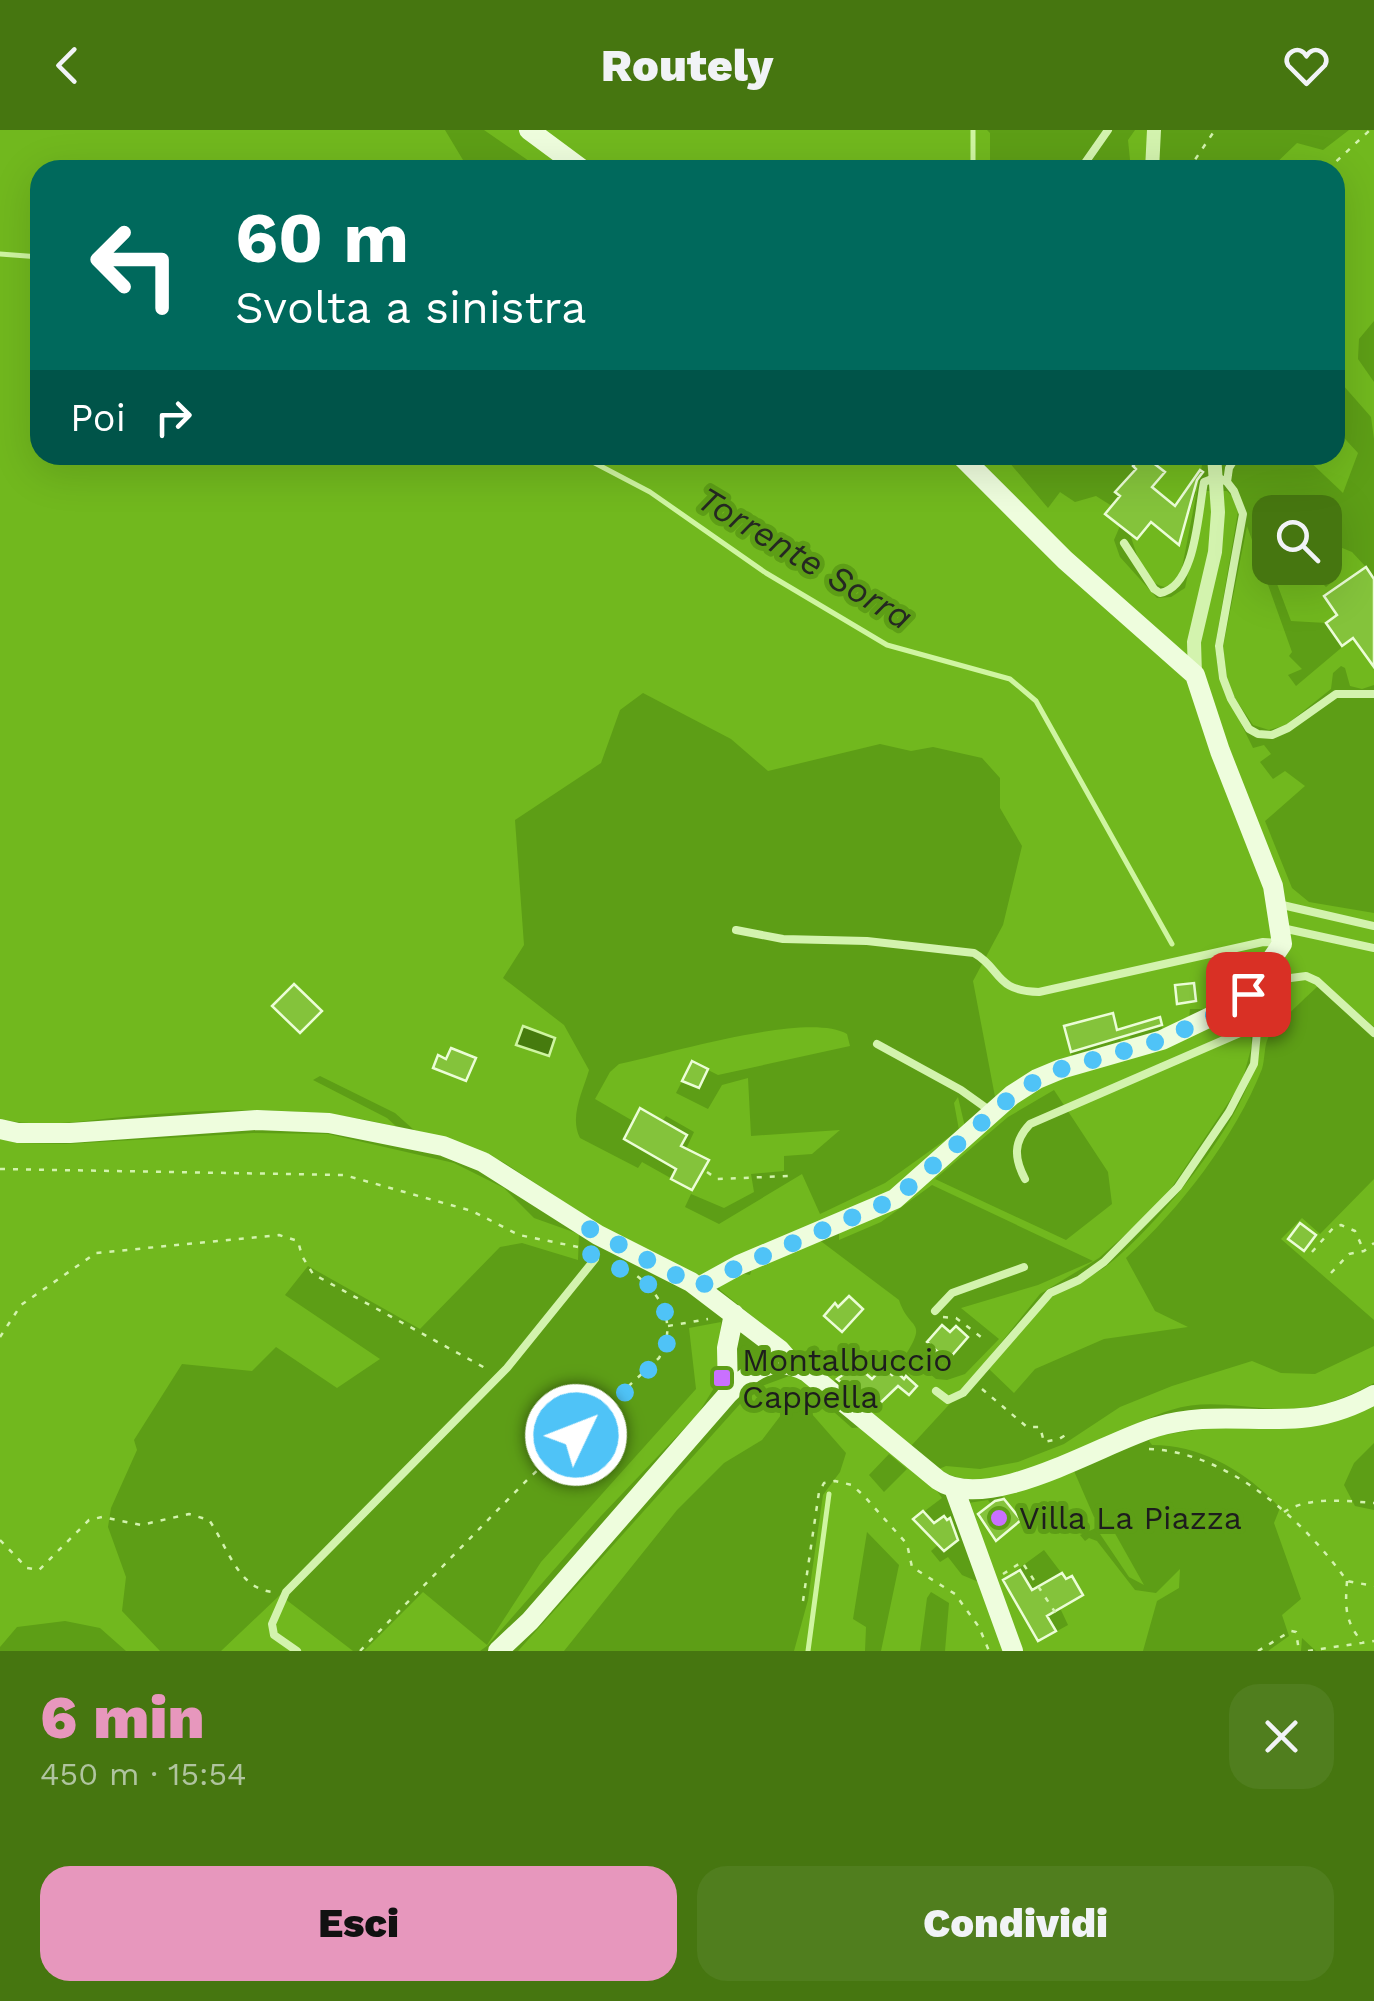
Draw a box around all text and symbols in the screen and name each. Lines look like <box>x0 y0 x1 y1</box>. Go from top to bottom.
icon: back <box>40 38 95 93</box>
icon: heart <box>1279 38 1334 93</box>
text: Routely <box>601 39 773 92</box>
text: 60 m <box>235 197 409 279</box>
icon: left <box>70 200 200 330</box>
text: Svolta a sinistra <box>235 281 587 334</box>
icon: right <box>146 390 201 445</box>
text: Poi <box>70 396 126 440</box>
water label: Torrente Sorra <box>690 477 920 639</box>
map controls <box>1252 495 1342 585</box>
button: search <box>1252 495 1342 585</box>
pin <box>1206 952 1291 1037</box>
icon: arrive <box>1221 967 1276 1022</box>
place label: Montalbuccio Cappella <box>742 1341 953 1416</box>
marker: Montalbuccio Cappella <box>711 1367 733 1389</box>
position arrow <box>524 1383 628 1487</box>
place label: Villa La Piazza <box>1019 1499 1242 1537</box>
marker: Villa La Piazza <box>988 1507 1010 1529</box>
text: 6 min <box>40 1682 205 1753</box>
button: close <box>1229 1684 1334 1789</box>
text: 450 m · 15:54 <box>40 1755 247 1793</box>
button: Esci <box>40 1866 677 1981</box>
button: Condividi <box>697 1866 1334 1981</box>

